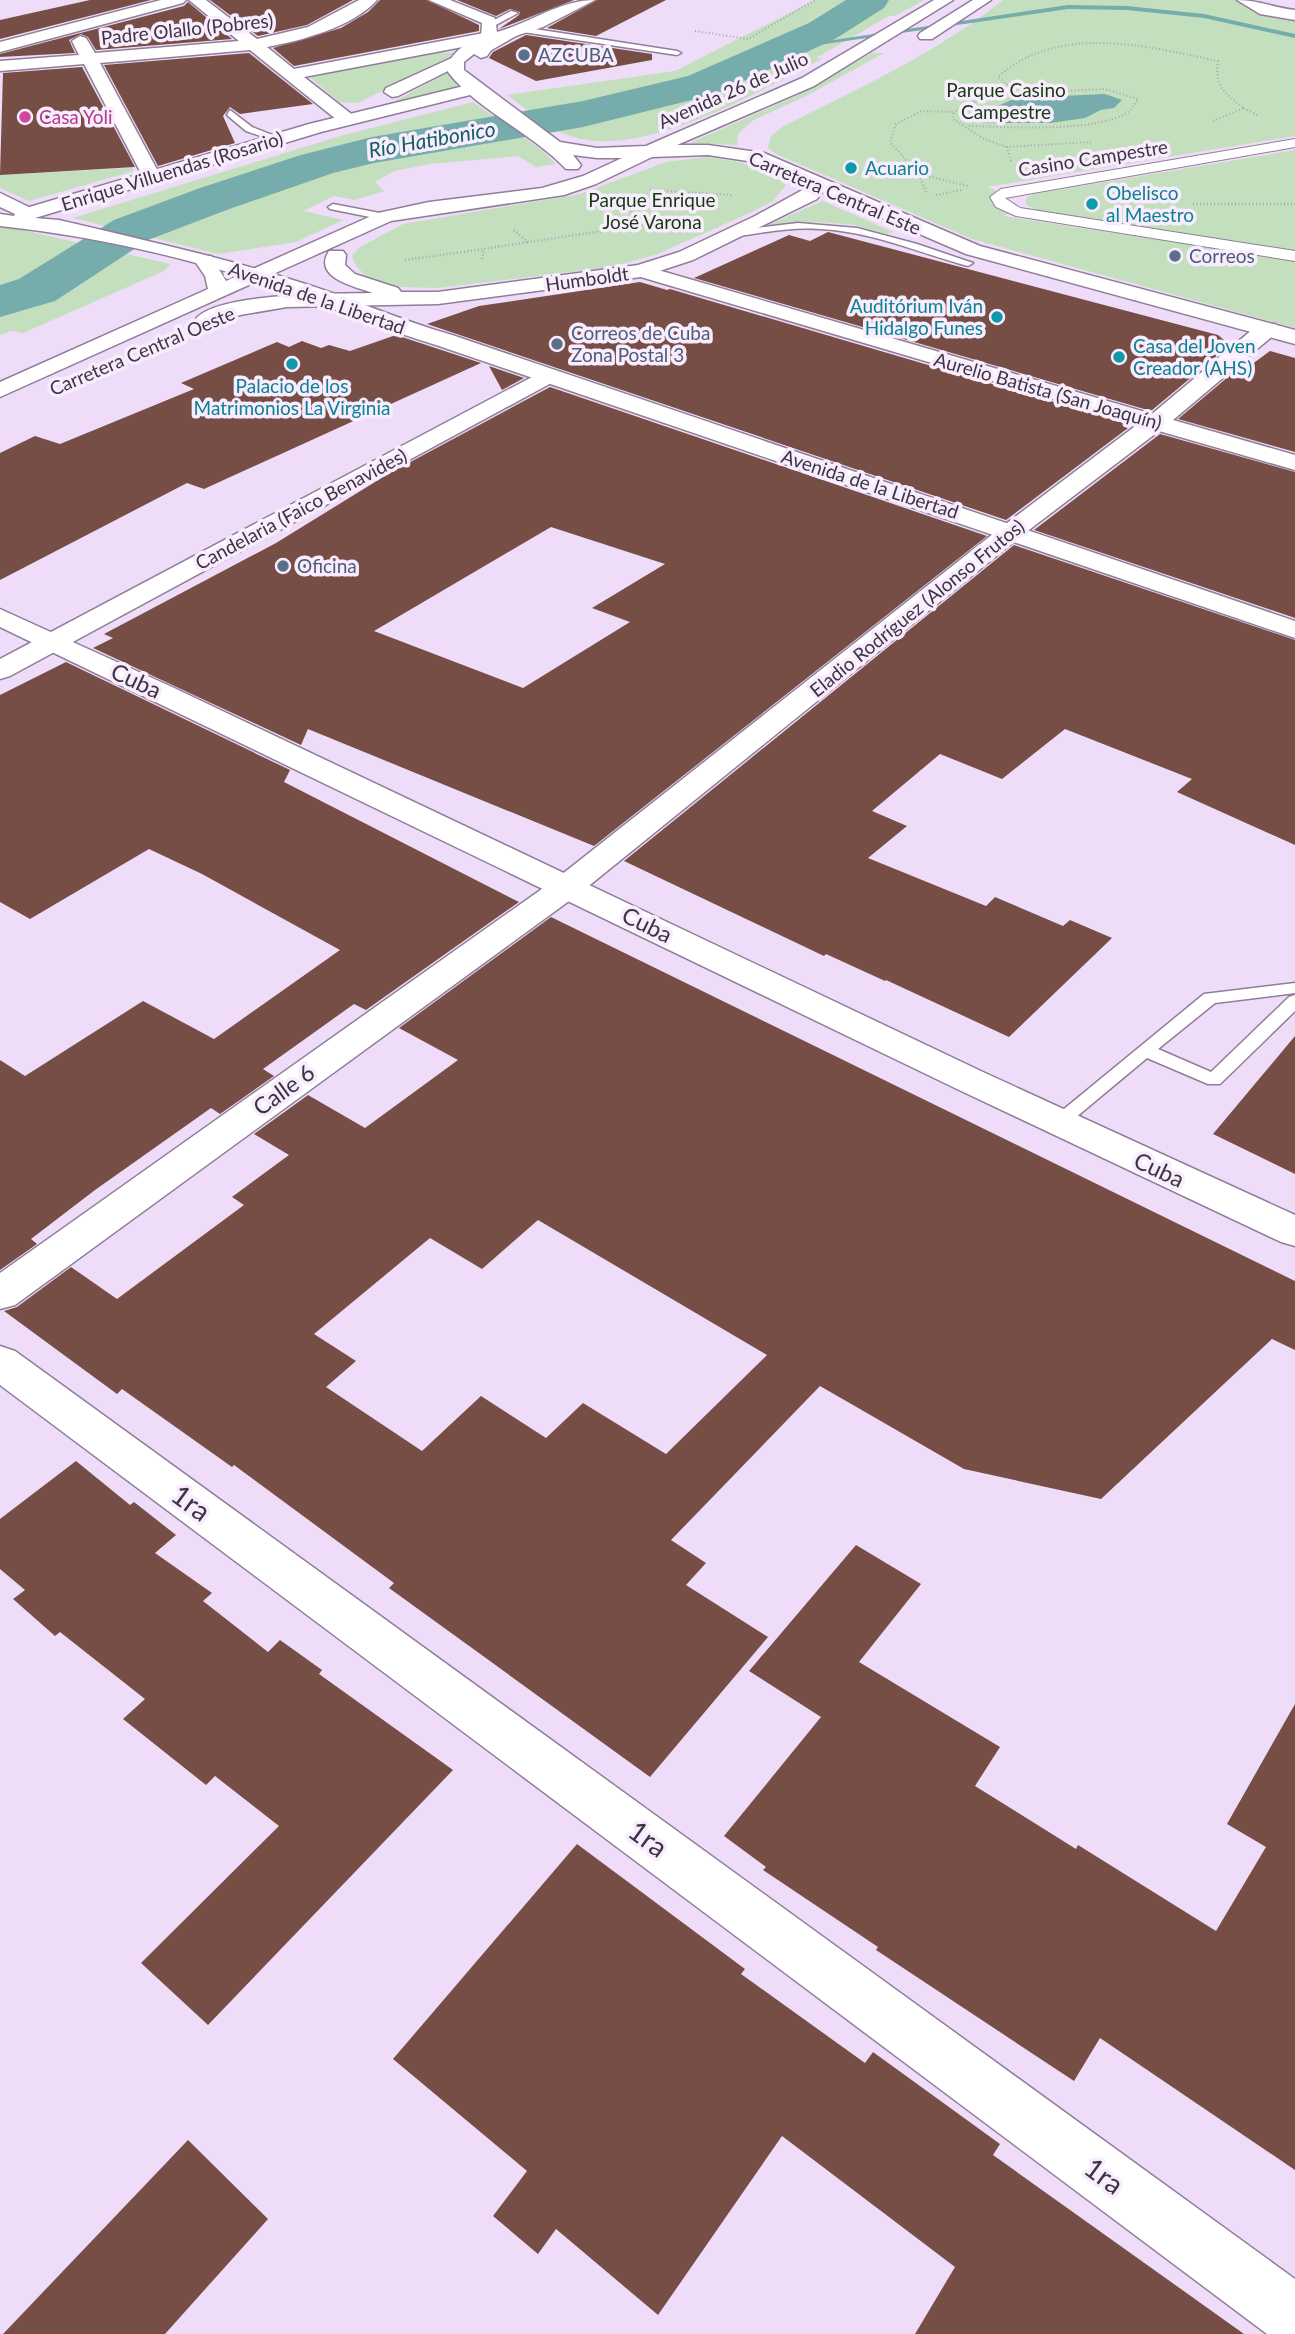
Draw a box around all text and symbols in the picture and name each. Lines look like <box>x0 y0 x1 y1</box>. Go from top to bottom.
street label: Padre Olallo (Pobres) <box>100 8 274 49</box>
place label: AZCUBA <box>538 43 614 66</box>
street label: Avenida 26 de Julio <box>654 46 811 133</box>
marker: AZCUBA <box>516 47 532 63</box>
park label: Parque Casino Campestre <box>946 78 1066 123</box>
place label: Casa Yoli <box>39 105 113 128</box>
marker: Casa Yoli <box>17 109 33 125</box>
water label: Río Hatibonico <box>366 115 497 162</box>
street label: Enrique Villuendas (Rosario) <box>58 126 285 215</box>
street label: Casino Campestre <box>1016 134 1169 181</box>
street label: Carretera Central Este <box>746 146 925 239</box>
place label: Acuario <box>865 156 929 179</box>
marker: Acuario <box>843 160 859 176</box>
place label: Obelisco al Maestro <box>1106 181 1194 226</box>
park label: Parque Enrique José Varona <box>588 188 716 233</box>
marker: Obelisco al Maestro <box>1084 196 1100 212</box>
place label: Correos <box>1189 244 1255 267</box>
marker: Correos <box>1167 248 1183 264</box>
street label: Avenida de la Libertad <box>226 257 408 339</box>
street label: Humboldt <box>544 261 630 296</box>
place label: Auditórium Iván Hidalgo Funes <box>850 294 983 339</box>
street label: Carretera Central Oeste <box>46 301 238 400</box>
marker: Auditórium Iván Hidalgo Funes <box>989 309 1005 325</box>
place label: Correos de Cuba Zona Postal 3 <box>571 321 710 366</box>
place label: Casa del Joven Creador (AHS) <box>1133 334 1256 379</box>
marker: Correos de Cuba Zona Postal 3 <box>549 336 565 352</box>
street label: Aurelio Batista (San Joaquín) <box>932 347 1165 434</box>
marker: Casa del Joven Creador (AHS) <box>1111 349 1127 365</box>
marker: Palacio de los Matrimonios La Virginia <box>284 356 300 372</box>
place label: Palacio de los Matrimonios La Virginia <box>194 374 390 419</box>
street label: Candelaria (Faico Benavides) <box>191 443 410 574</box>
street label: Avenida de la Libertad <box>779 444 962 523</box>
street label: Eladio Rodríguez (Alonso Frutos) <box>805 514 1029 701</box>
place label: Oficina <box>297 554 357 577</box>
marker: Oficina <box>275 558 291 574</box>
street label: Cuba <box>107 656 166 704</box>
street label: Cuba <box>618 900 677 948</box>
street label: Calle 6 <box>247 1058 320 1121</box>
street label: Cuba <box>1130 1145 1189 1193</box>
street label: 1ra <box>165 1477 218 1528</box>
street label: 1ra <box>622 1813 675 1864</box>
street label: 1ra <box>1078 2150 1131 2201</box>

